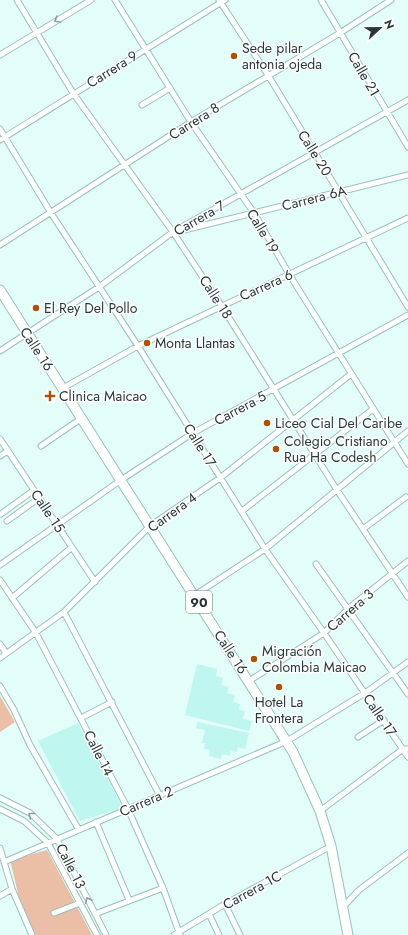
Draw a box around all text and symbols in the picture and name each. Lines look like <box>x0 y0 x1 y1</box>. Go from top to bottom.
north arrow <box>360 8 400 48</box>
one-way arrow <box>54 15 61 22</box>
text: N <box>380 17 398 31</box>
place label: Sede pilar antonia ojeda <box>242 38 322 74</box>
street label: Carrera 9 <box>83 45 141 93</box>
street label: Calle 21 <box>343 48 385 100</box>
marker: Sede pilar antonia ojeda <box>229 51 239 61</box>
street label: Carrera 8 <box>165 98 223 144</box>
street label: Calle 20 <box>293 126 337 180</box>
street label: Carrera 6A <box>280 180 349 216</box>
street label: Carrera 7 <box>170 195 229 241</box>
street label: Calle 19 <box>242 205 284 257</box>
street label: Carrera 6 <box>236 264 296 306</box>
street label: Calle 18 <box>195 271 237 323</box>
place label: El Rey Del Pollo <box>44 298 138 318</box>
marker: El Rey Del Pollo <box>31 303 41 313</box>
street label: Calle 16 <box>15 323 59 375</box>
place label: Monta Llantas <box>155 333 235 353</box>
marker: Monta Llantas <box>142 338 152 348</box>
place label: Clinica Maicao <box>59 386 147 406</box>
street label: Carrera 5 <box>210 386 270 430</box>
marker: Clinica Maicao <box>44 390 56 402</box>
place label: Liceo Cial Del Caribe <box>275 413 402 433</box>
marker: Liceo Cial Del Caribe <box>262 418 272 428</box>
street label: Calle 17 <box>179 419 221 471</box>
place label: Colegio Cristiano Rua Ha Codesh <box>284 431 388 467</box>
marker: Colegio Cristiano Rua Ha Codesh <box>271 444 281 454</box>
street label: Calle 15 <box>26 485 70 537</box>
street label: Carrera 4 <box>143 487 201 537</box>
street label: Carrera 3 <box>322 584 378 636</box>
road number: 90 <box>186 591 212 613</box>
street label: Calle 16 <box>209 626 253 678</box>
place label: Migración Colombia Maicao <box>262 641 367 677</box>
marker: Migración Colombia Maicao <box>249 654 259 664</box>
marker: Hotel La Frontera <box>274 682 284 692</box>
street label: Calle 17 <box>358 690 402 741</box>
place label: Hotel La Frontera <box>255 692 303 728</box>
street label: Calle 14 <box>79 727 119 779</box>
street label: Carrera 2 <box>116 781 176 821</box>
one-way arrow <box>28 813 35 820</box>
street label: Calle 13 <box>51 840 91 892</box>
street label: Carrera 1C <box>219 866 285 914</box>
one-way arrow <box>85 897 93 904</box>

